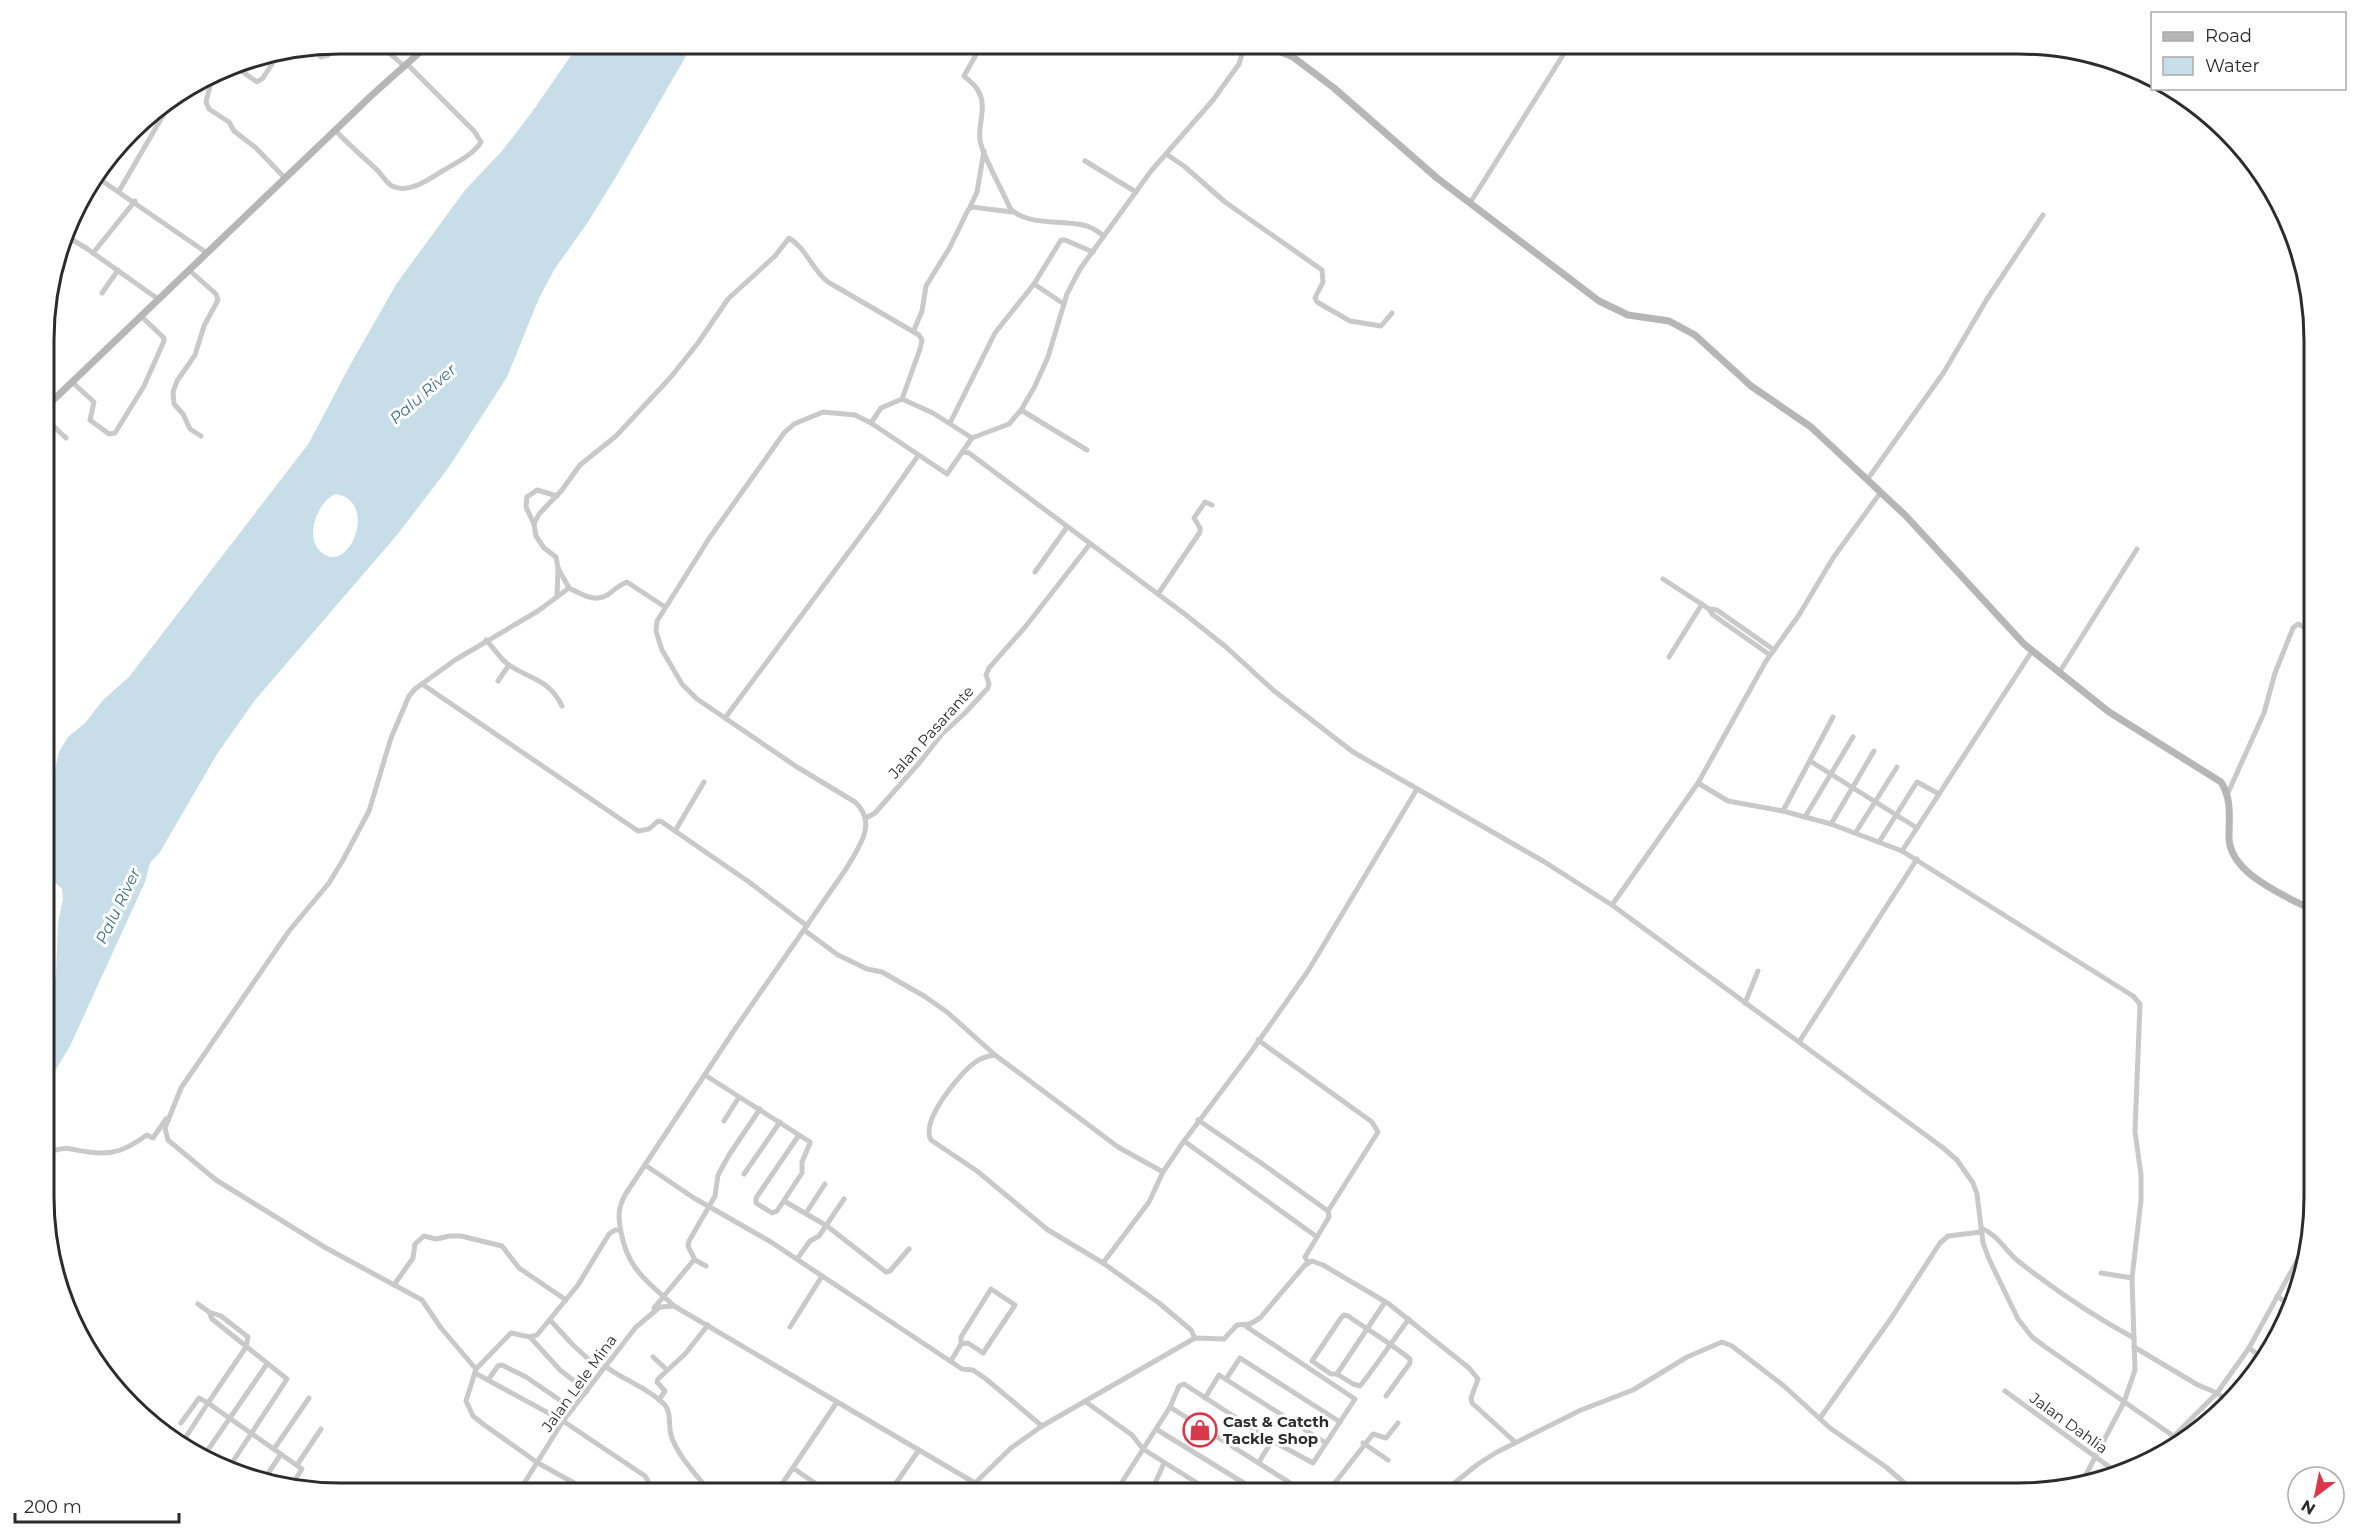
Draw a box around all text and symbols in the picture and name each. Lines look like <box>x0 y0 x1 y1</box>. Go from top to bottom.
legend <box>2151 12 2346 90</box>
text: Road <box>2205 25 2252 47</box>
text: Water <box>2205 55 2260 77</box>
water label: Palu River <box>386 360 461 428</box>
street label: Jalan Pasarante <box>884 682 978 783</box>
water label: Palu River <box>92 865 145 947</box>
street label: Jalan Lele Mina <box>537 1331 621 1436</box>
street label: Jalan Dahlia <box>2026 1388 2112 1458</box>
shop icon: Cast & Catcth Tackle Shop <box>1182 1412 1218 1448</box>
place label: Cast & Catcth Tackle Shop <box>1223 1412 1329 1448</box>
north arrow <box>2286 1465 2346 1525</box>
scale bar <box>15 1486 178 1524</box>
text: 200 m <box>24 1496 82 1518</box>
text: N <box>2298 1496 2319 1519</box>

